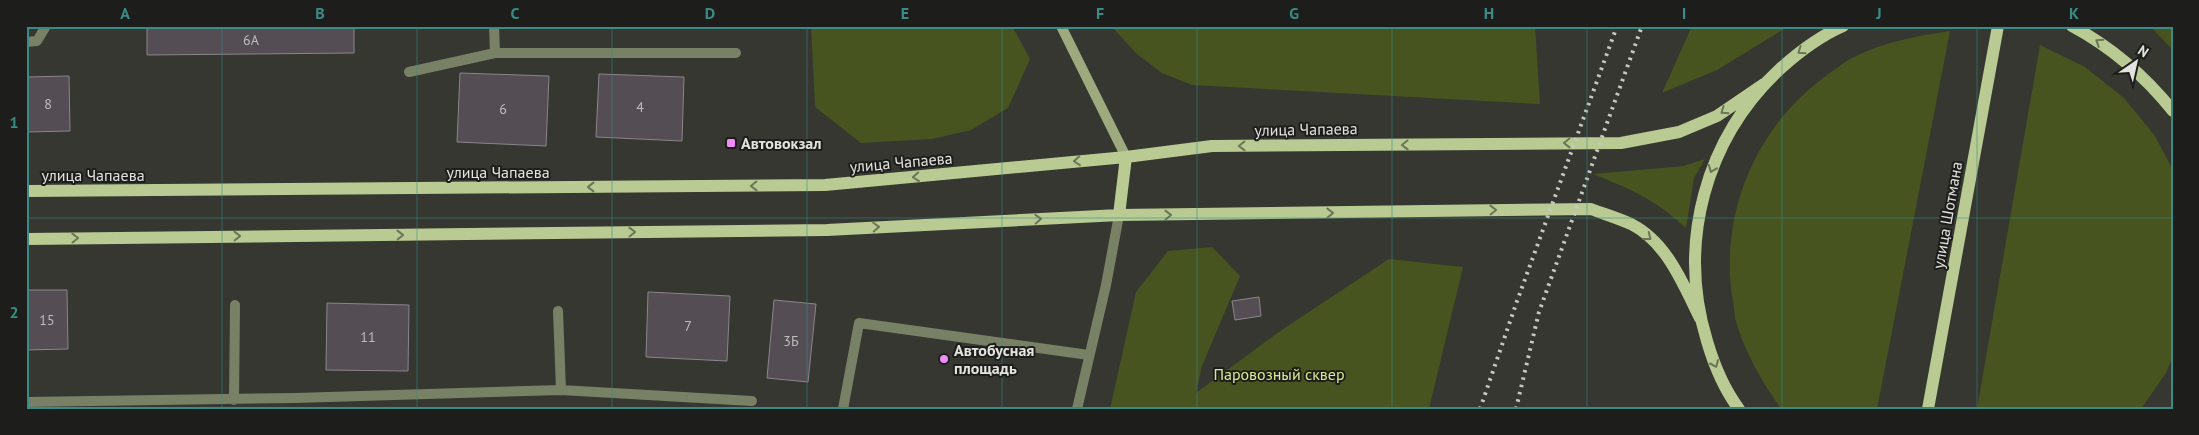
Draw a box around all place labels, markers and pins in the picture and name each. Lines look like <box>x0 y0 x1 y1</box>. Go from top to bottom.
place label: Автовокзал <box>741 133 822 153</box>
marker: Автовокзал <box>725 137 737 149</box>
place label: Автобусная площадь <box>954 340 1034 378</box>
marker: Автобусная площадь <box>938 353 950 365</box>

